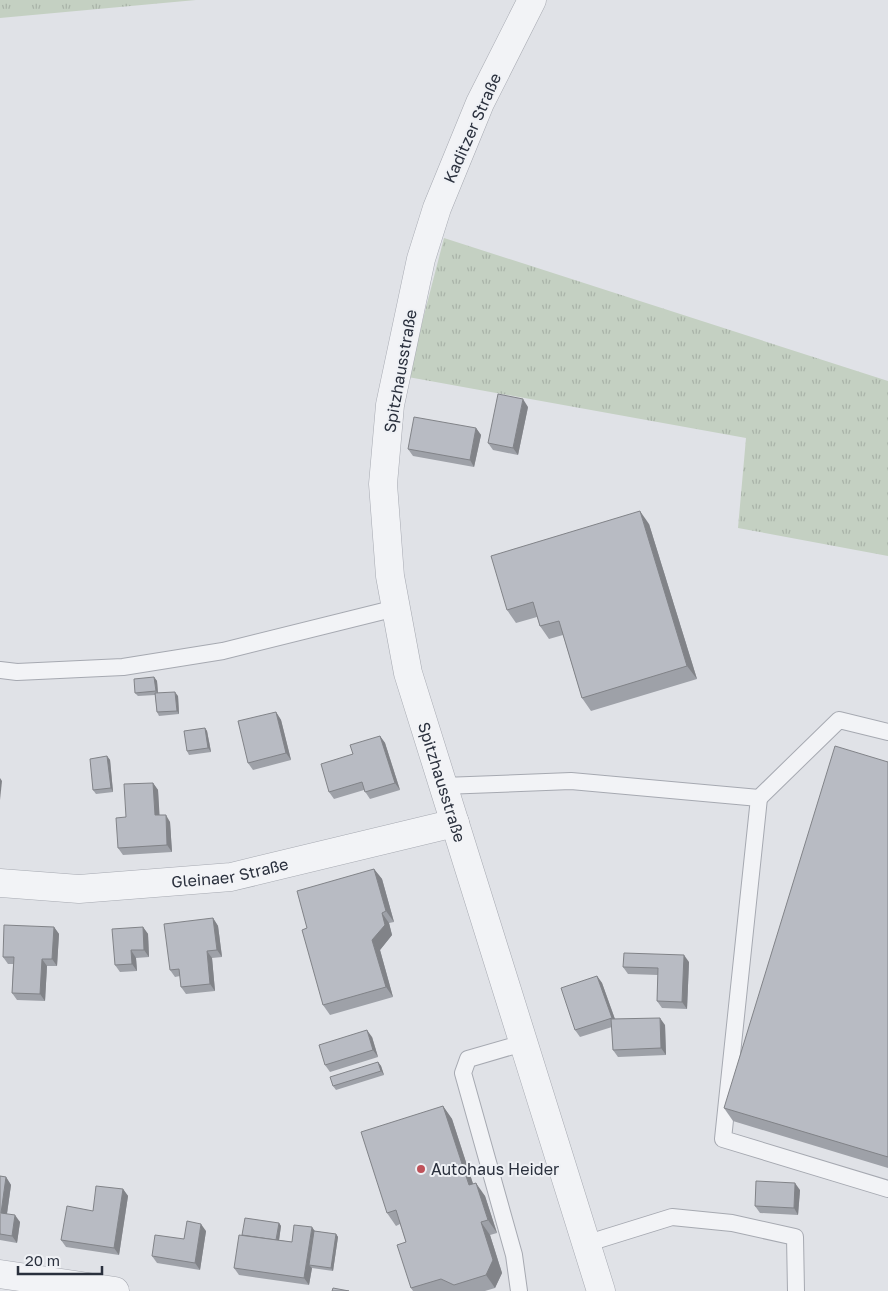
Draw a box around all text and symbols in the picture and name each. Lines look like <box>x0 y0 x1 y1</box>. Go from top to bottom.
street label: Kaditzer Straße <box>439 70 505 186</box>
street label: Spitzhausstraße <box>379 308 421 434</box>
street label: Spitzhausstraße <box>414 719 470 845</box>
street label: Gleinaer Straße <box>171 854 290 892</box>
place label: Autohaus Heider <box>431 1159 559 1179</box>
marker: Autohaus Heider <box>415 1163 427 1175</box>
scale bar <box>18 1244 101 1276</box>
text: 20 m <box>25 1251 60 1269</box>

